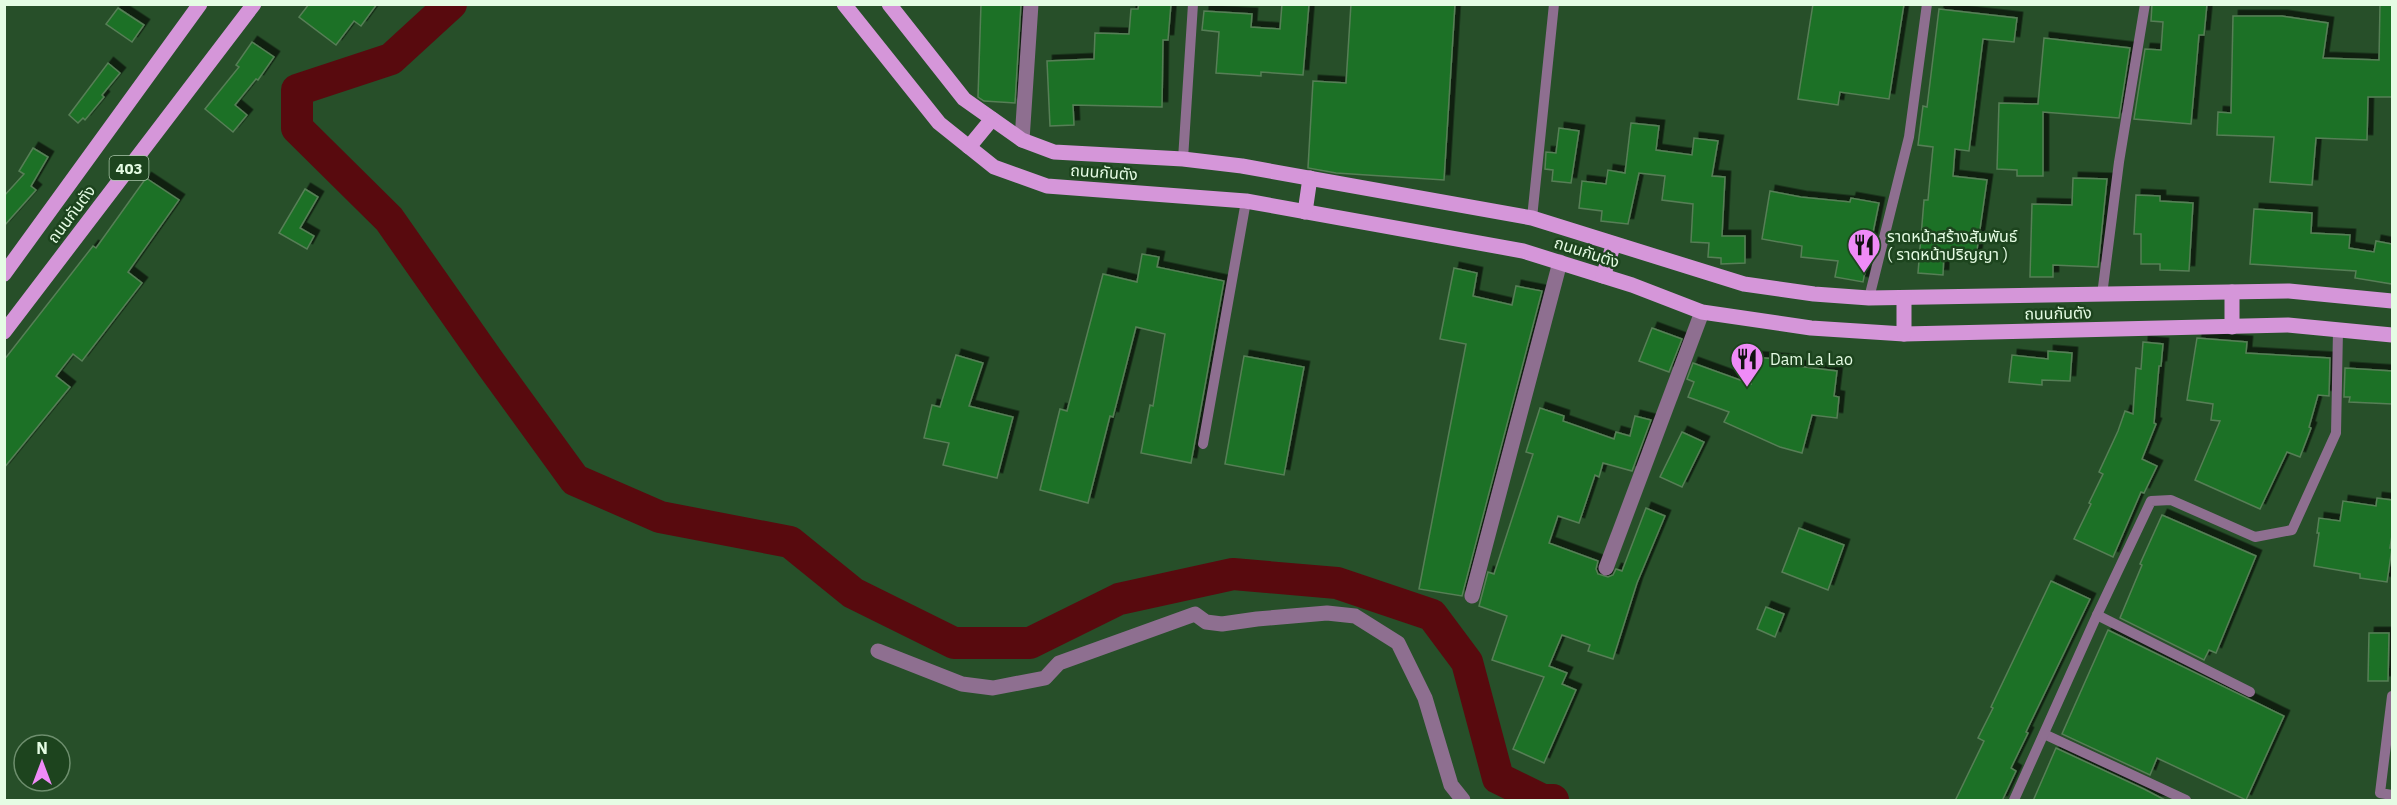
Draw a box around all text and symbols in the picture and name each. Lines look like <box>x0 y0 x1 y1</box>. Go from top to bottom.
road number: 403 <box>110 156 148 180</box>
street label: ถนนกันตัง <box>1070 160 1138 184</box>
street label: ถนนกันตัง <box>43 181 99 247</box>
place label: ราดหน้าสร้างสัมพันธ์ ( ราดหน้าปริญญา ) <box>1887 226 2018 264</box>
restaurant icon: ราดหน้าสร้างสัมพันธ์ ( ราดหน้าปริญญา ) <box>1846 227 1882 274</box>
street label: ถนนกันตัง <box>1552 232 1622 272</box>
street label: ถนนกันตัง <box>2024 302 2092 324</box>
restaurant icon: Dam La Lao <box>1729 341 1765 388</box>
place label: Dam La Lao <box>1770 349 1853 369</box>
north arrow <box>12 733 72 793</box>
text: N <box>36 738 48 758</box>

